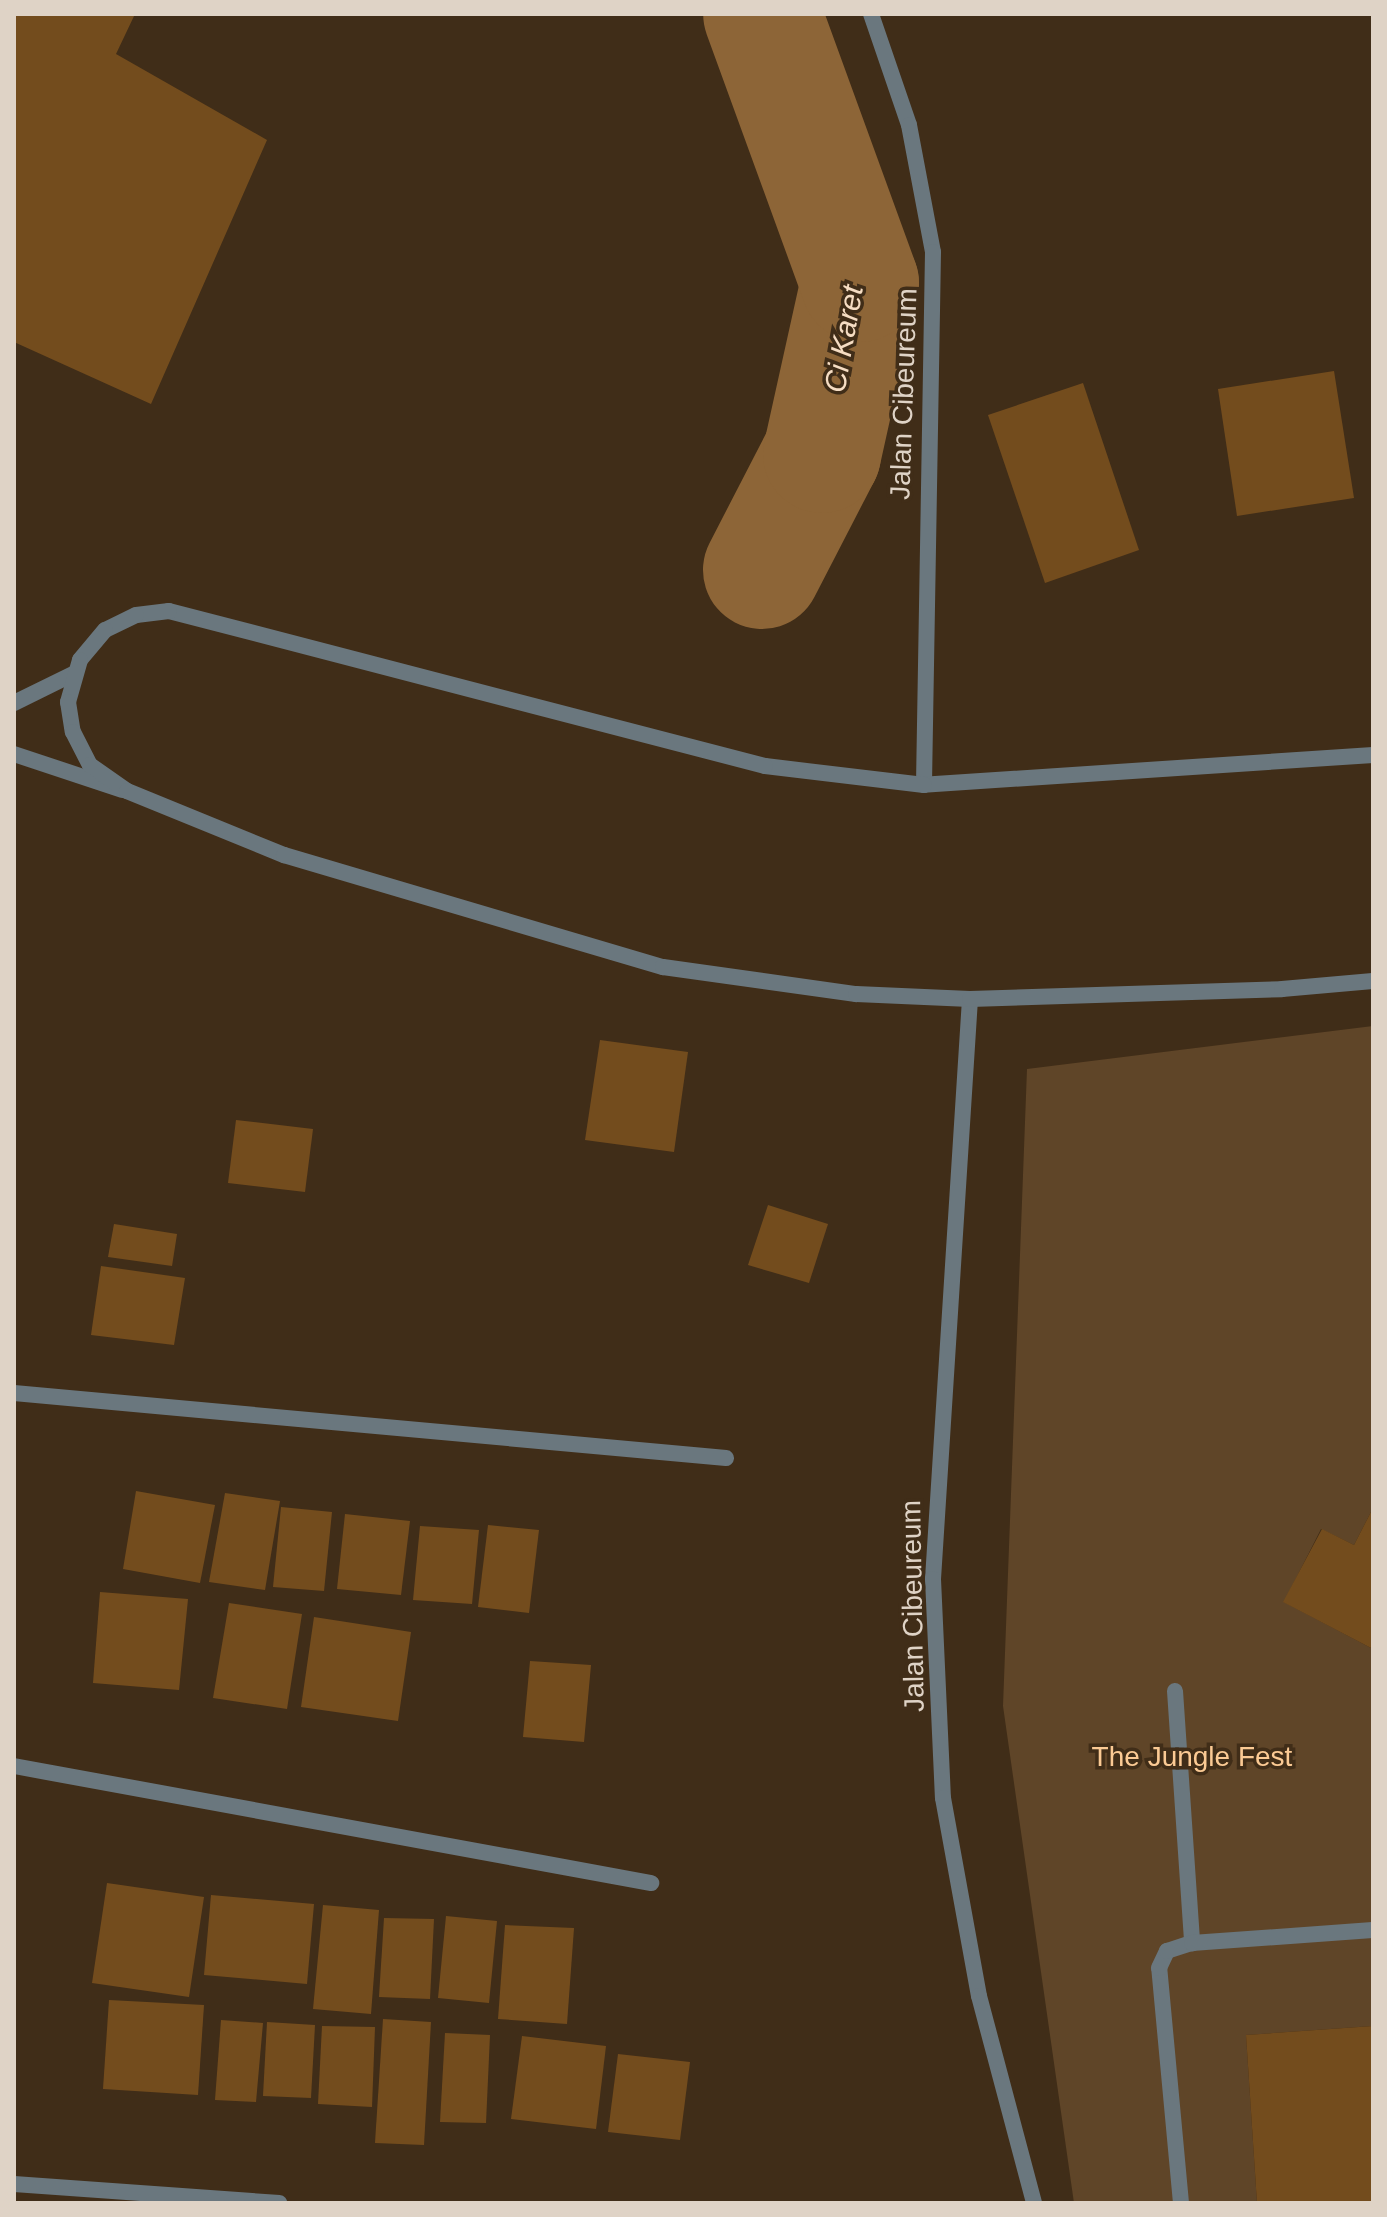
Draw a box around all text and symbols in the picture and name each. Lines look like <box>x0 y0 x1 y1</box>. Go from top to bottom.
water label: Ci Karet <box>817 283 871 395</box>
street label: Jalan Cibeureum <box>884 288 924 500</box>
street label: Jalan Cibeureum <box>894 1500 932 1712</box>
park label: The Jungle Fest <box>1092 1740 1292 1774</box>

